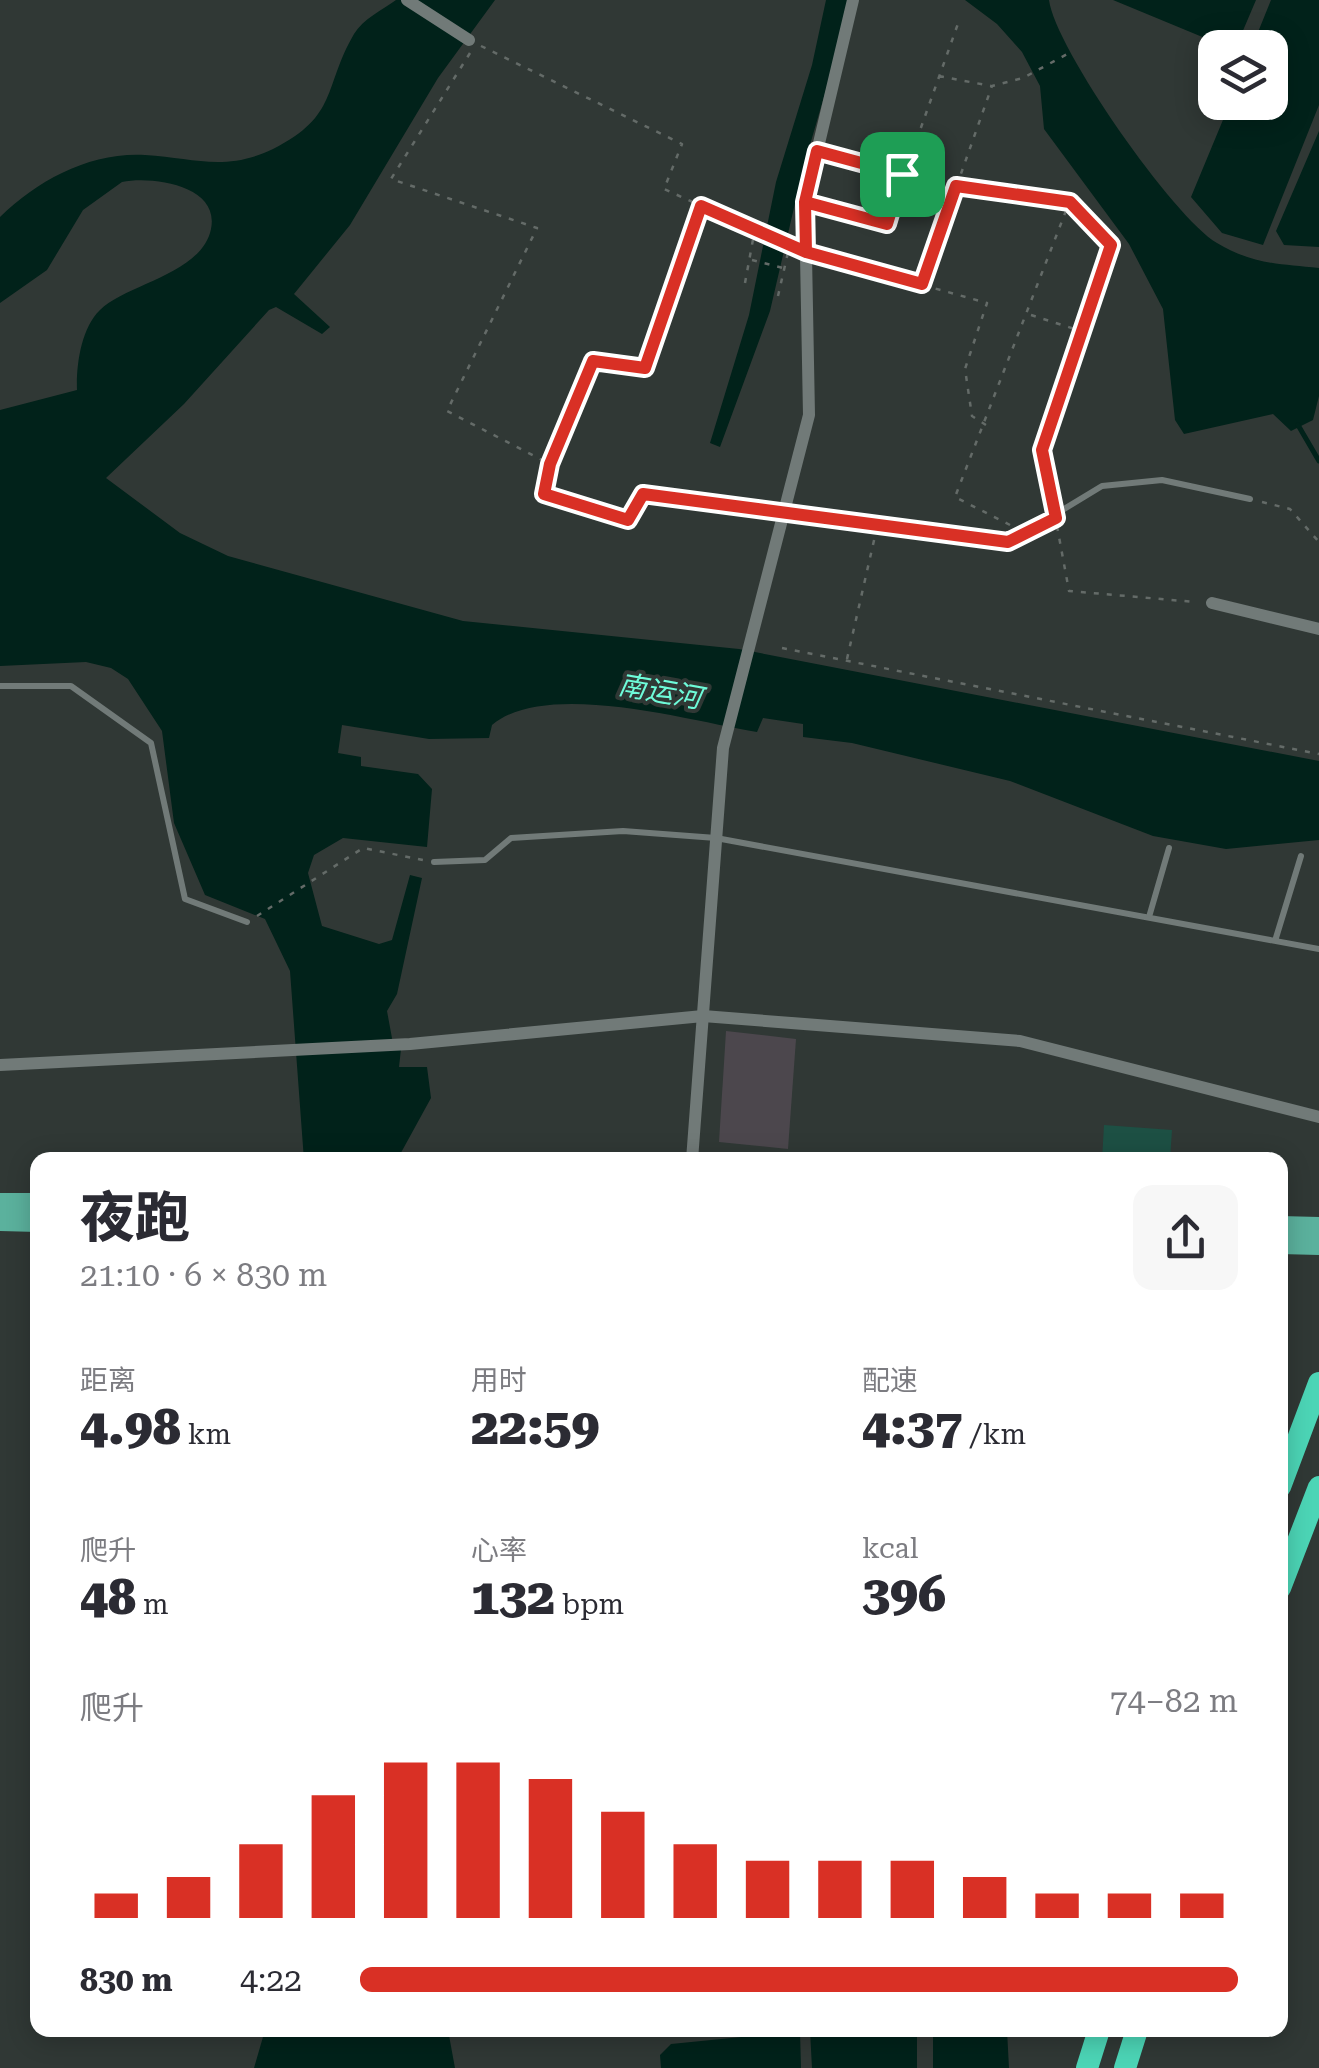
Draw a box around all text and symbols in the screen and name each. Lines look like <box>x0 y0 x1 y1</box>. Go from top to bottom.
map controls <box>1198 30 1288 120</box>
button: layers <box>1198 30 1288 120</box>
pin <box>860 132 945 217</box>
icon: arrive <box>875 147 930 202</box>
water label: 南运河 <box>616 668 709 716</box>
button: share <box>1133 1185 1238 1290</box>
text: 夜跑 <box>80 1186 190 1250</box>
text: 21:10 · 6 × 830 m <box>80 1256 327 1294</box>
text: 距离 <box>80 1364 136 1397</box>
text: 用时 <box>471 1364 527 1397</box>
text: 配速 <box>862 1364 918 1397</box>
text: 4.98 <box>80 1398 181 1456</box>
text: 22:59 <box>471 1398 600 1456</box>
text: 4:37 <box>862 1398 963 1456</box>
text: km <box>181 1418 231 1451</box>
text: /km <box>963 1418 1026 1451</box>
text: kcal <box>862 1532 918 1565</box>
text: 爬升 <box>80 1534 136 1567</box>
text: 心率 <box>471 1534 527 1567</box>
text: 396 <box>862 1565 946 1623</box>
text: 48 <box>80 1568 136 1626</box>
text: 132 <box>471 1568 555 1626</box>
text: m <box>136 1588 169 1621</box>
text: bpm <box>555 1588 624 1621</box>
text: 74–82 m <box>1110 1682 1238 1720</box>
text: 爬升 <box>80 1689 144 1727</box>
text: 830 m <box>80 1961 173 1999</box>
text: 4:22 <box>240 1961 302 1999</box>

